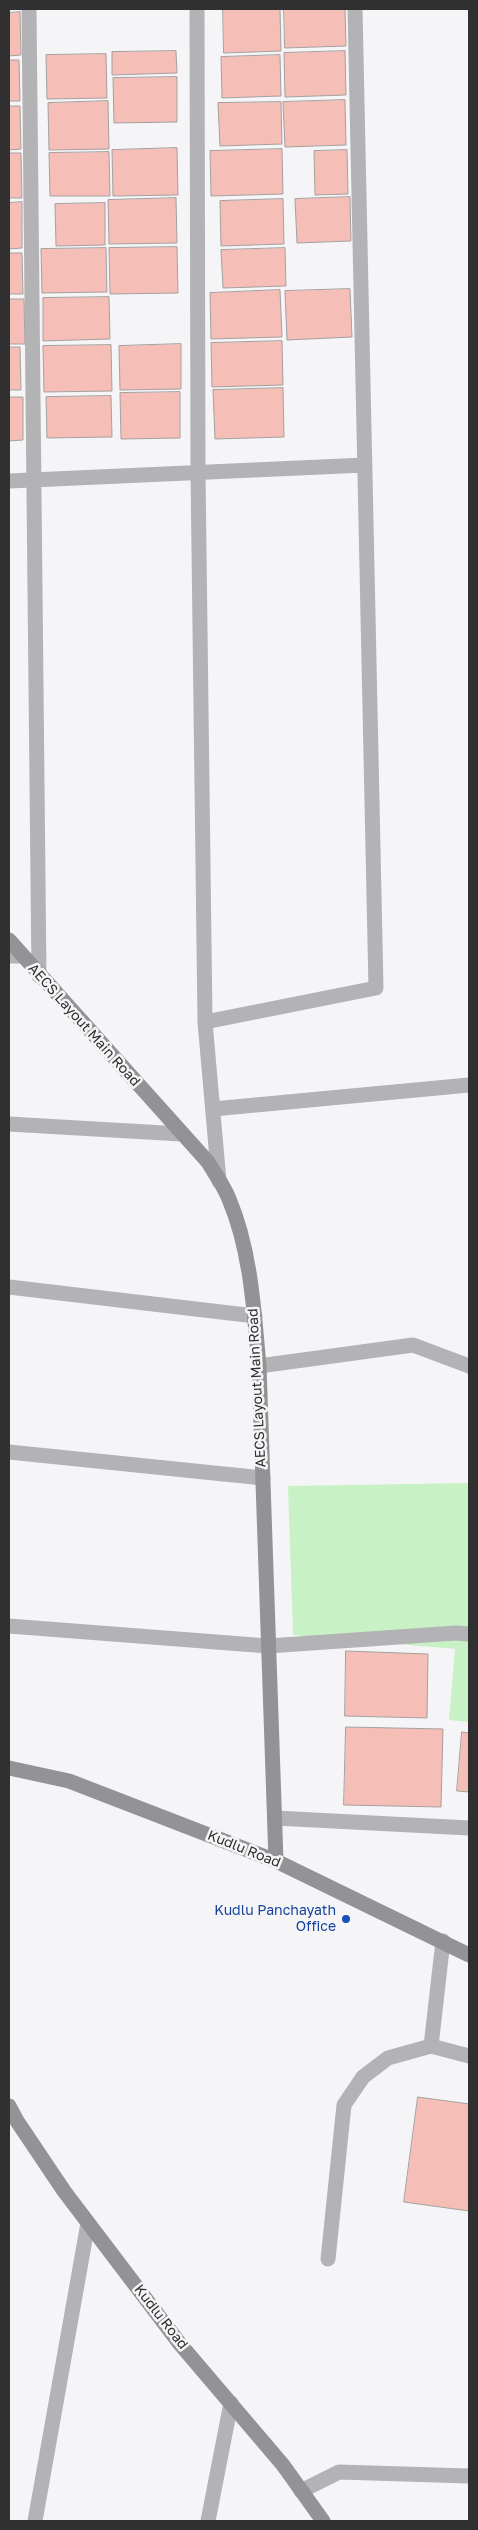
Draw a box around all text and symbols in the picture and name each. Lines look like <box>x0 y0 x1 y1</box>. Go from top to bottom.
street label: AECS Layout Main Road <box>24 960 144 1090</box>
street label: AECS Layout Main Road <box>244 1308 270 1468</box>
street label: Kudlu Road <box>205 1827 283 1871</box>
place label: Kudlu Panchayath Office <box>214 1903 336 1935</box>
marker: Kudlu Panchayath Office <box>340 1913 352 1925</box>
street label: Kudlu Road <box>131 2281 191 2353</box>

